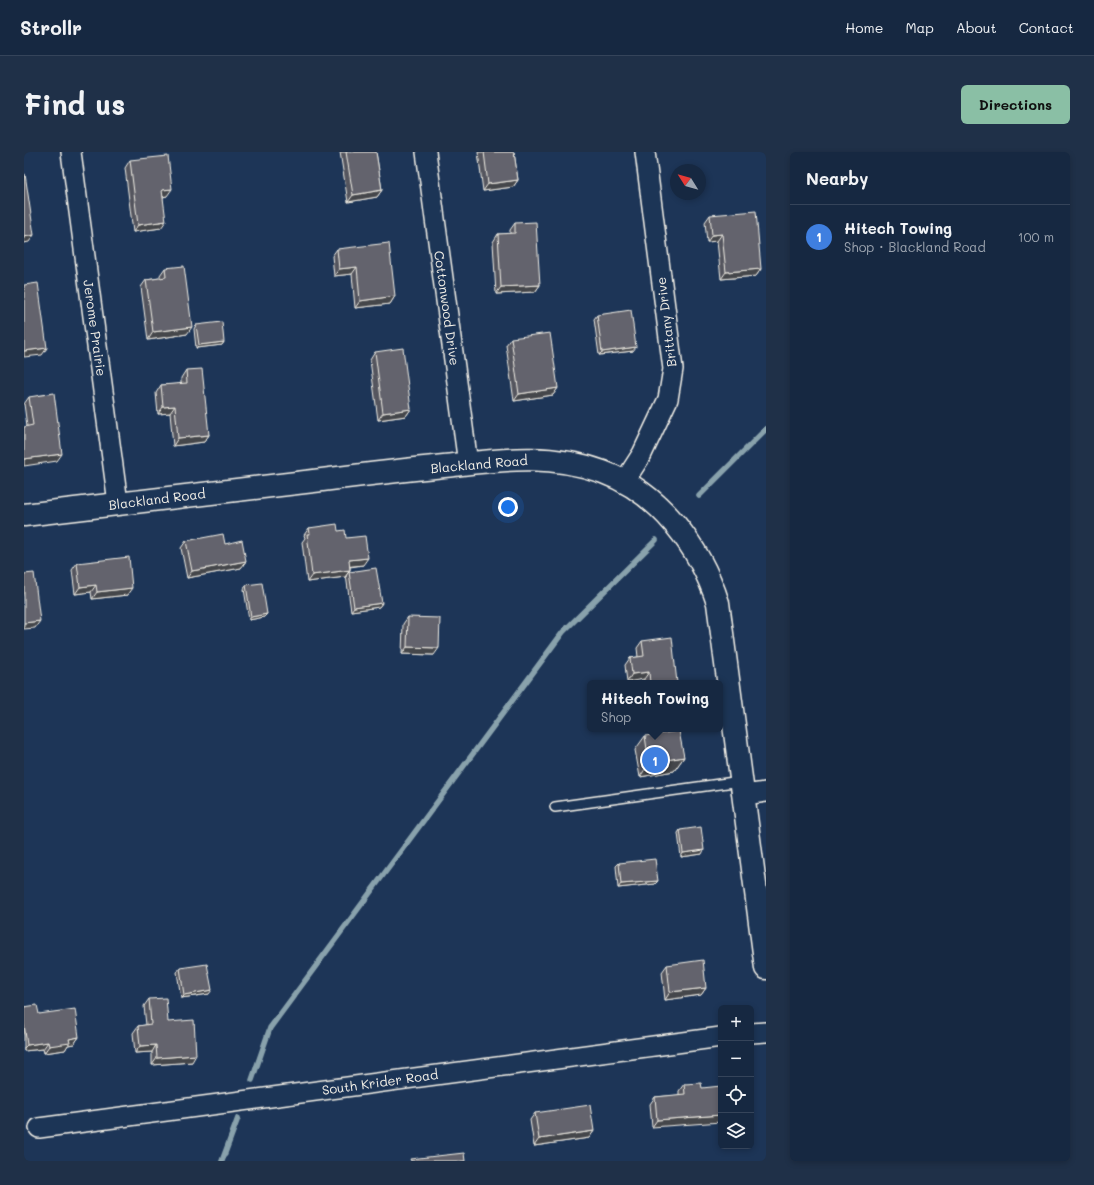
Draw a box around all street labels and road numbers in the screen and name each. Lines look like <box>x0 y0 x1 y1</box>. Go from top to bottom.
street label: Cottonwood Drive <box>431 250 464 366</box>
street label: Brittany Drive <box>652 276 679 368</box>
street label: Jerome Prairie <box>80 279 111 377</box>
street label: Blackland Road <box>430 451 528 476</box>
street label: Blackland Road <box>108 484 206 513</box>
street label: South Krider Road <box>321 1065 439 1098</box>

